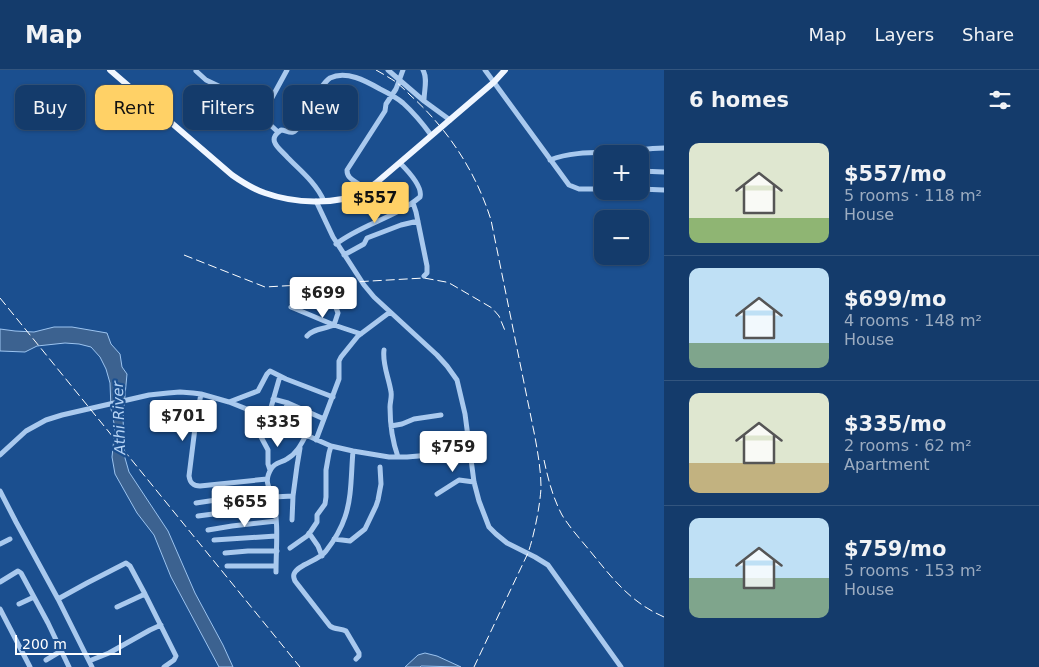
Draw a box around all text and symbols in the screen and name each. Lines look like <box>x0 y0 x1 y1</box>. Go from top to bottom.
text: Map <box>25 21 82 49</box>
text: Map <box>808 24 846 45</box>
text: Layers <box>874 24 934 45</box>
text: Share <box>962 24 1014 45</box>
chip: Buy <box>15 85 85 130</box>
chip: Rent <box>95 85 173 130</box>
chip: Filters <box>183 85 273 130</box>
chip: New <box>283 85 358 130</box>
icon: filters <box>986 86 1014 114</box>
text: 6 homes <box>689 88 789 112</box>
map controls <box>594 145 649 265</box>
button: + <box>594 145 649 200</box>
text: $557/mo <box>844 162 946 186</box>
icon: home <box>729 163 789 223</box>
pin: $557 <box>345 182 405 224</box>
text: 5 rooms · 118 m² <box>844 186 982 205</box>
text: $557 <box>353 188 397 207</box>
text: House <box>844 205 894 224</box>
button: − <box>594 210 649 265</box>
pin: $699 <box>293 276 353 319</box>
text: $699 <box>301 283 345 302</box>
text: $699/mo <box>844 287 946 311</box>
icon: home <box>729 288 789 348</box>
text: 4 rooms · 148 m² <box>844 311 982 330</box>
text: House <box>844 330 894 349</box>
water label: Athi River <box>109 380 129 456</box>
pin: $701 <box>153 400 213 442</box>
text: $701 <box>161 406 205 425</box>
pin: $335 <box>248 406 308 448</box>
text: $335 <box>256 412 300 431</box>
text: $335/mo <box>844 412 946 436</box>
icon: home <box>729 413 789 473</box>
pin: $759 <box>423 430 483 473</box>
text: 2 rooms · 62 m² <box>844 436 972 455</box>
text: $759 <box>431 437 475 456</box>
text: Apartment <box>844 455 930 474</box>
pin: $655 <box>215 486 275 528</box>
text: $655 <box>223 492 267 511</box>
text: $759/mo <box>844 537 946 561</box>
icon: home <box>729 538 789 598</box>
text: 5 rooms · 153 m² <box>844 561 982 580</box>
text: House <box>844 580 894 599</box>
scale bar <box>15 632 121 655</box>
text: 200 m <box>22 636 67 652</box>

